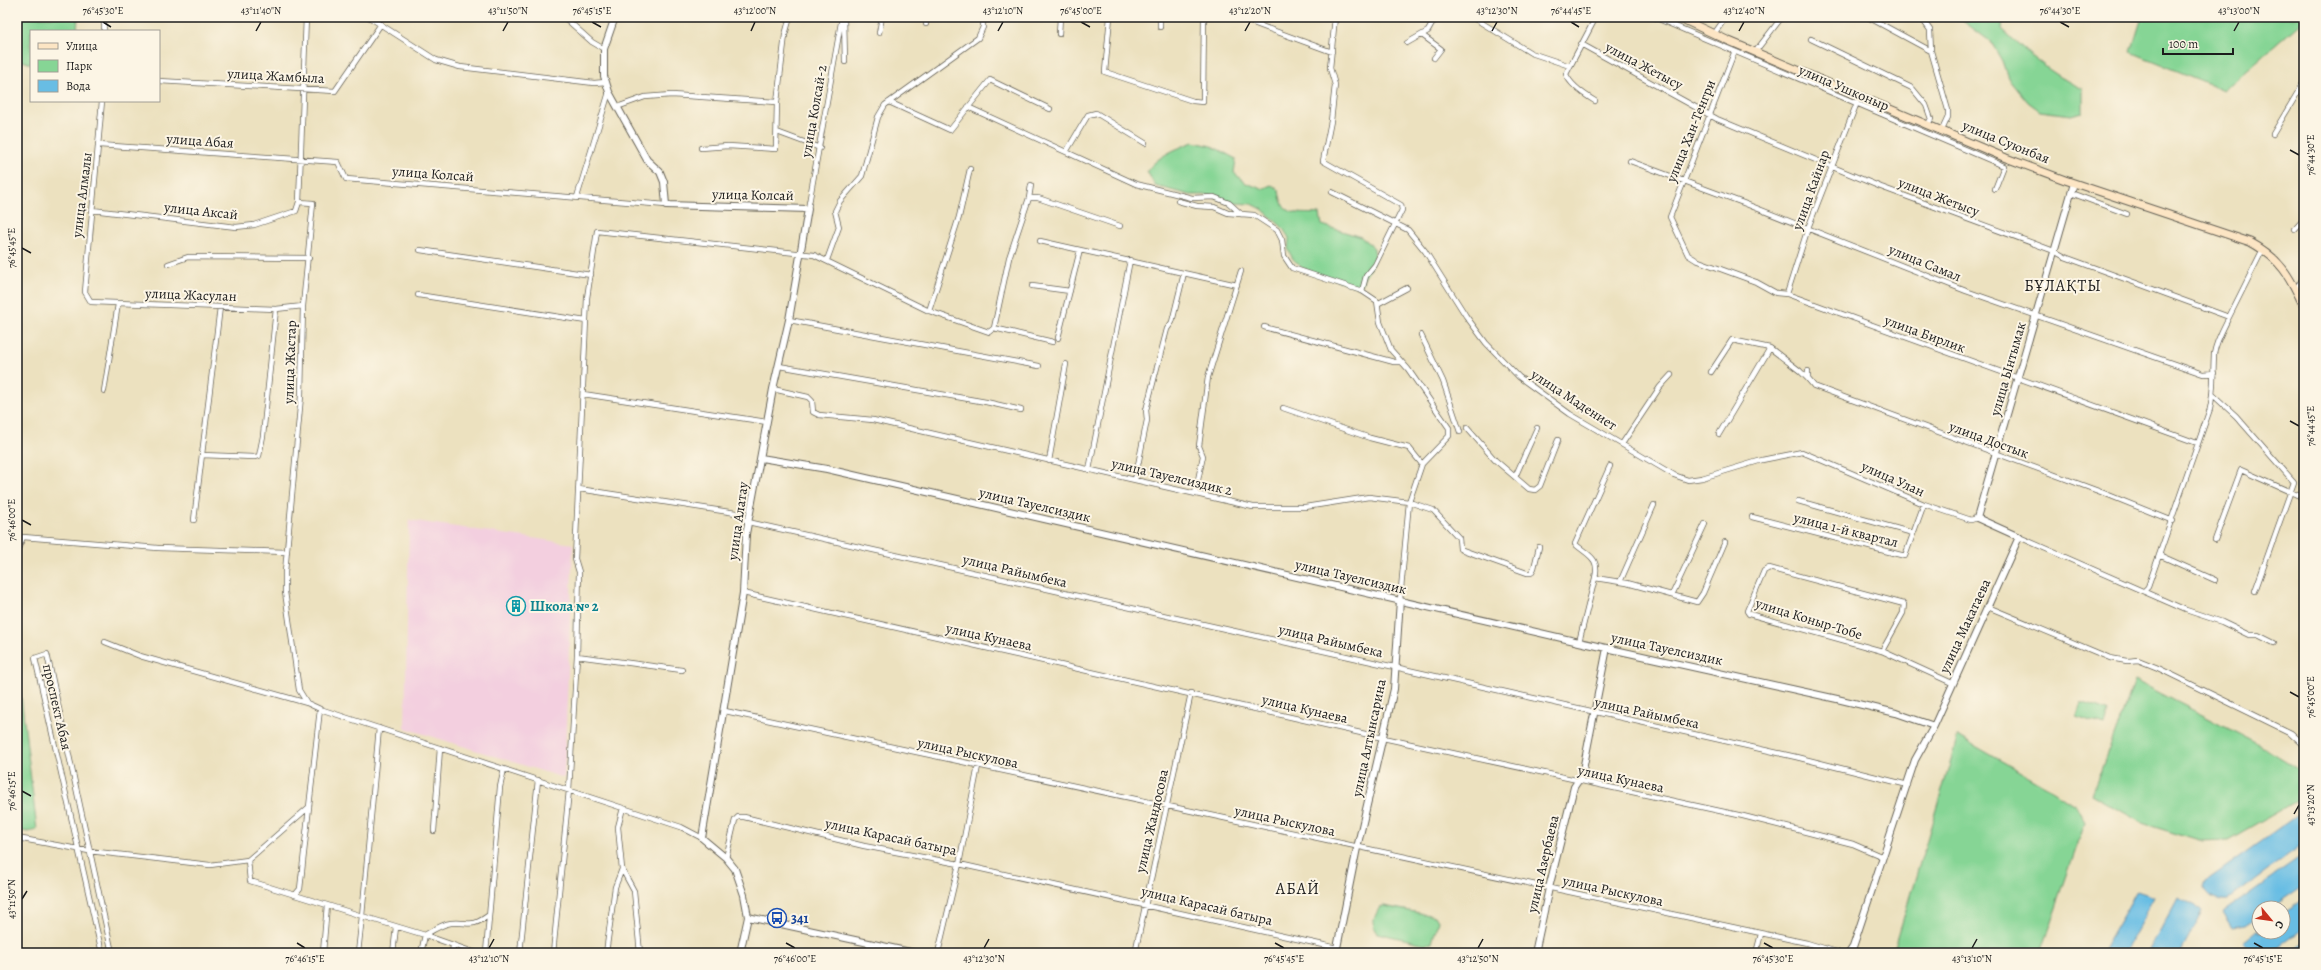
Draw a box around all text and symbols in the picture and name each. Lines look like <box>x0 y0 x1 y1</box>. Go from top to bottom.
text: 76°45'30"E <box>83 4 123 17</box>
text: 43°11'40"N <box>241 4 281 17</box>
text: 43°11'50"N <box>488 4 528 17</box>
text: 76°45'15"E <box>572 4 612 17</box>
text: 43°12'00"N <box>734 4 776 17</box>
text: 43°12'10"N <box>983 4 1023 17</box>
text: 76°45'00"E <box>1060 4 1102 17</box>
text: 43°12'20"N <box>1229 4 1271 17</box>
text: 43°12'30"N <box>1476 4 1518 17</box>
text: 76°44'45"E <box>1551 4 1591 17</box>
text: 43°12'40"N <box>1723 4 1765 17</box>
text: 76°44'30"E <box>2039 4 2081 17</box>
text: 43°13'00"N <box>2218 4 2260 17</box>
legend <box>30 30 160 102</box>
scale bar <box>2163 30 2233 56</box>
text: 100 m <box>2169 36 2198 52</box>
street label: улица Жетысу <box>1601 37 1687 95</box>
text: Улица <box>66 38 98 54</box>
text: Парк <box>66 58 92 74</box>
street label: улица Ушконыр <box>1795 60 1892 116</box>
street label: улица Колсай-2 <box>796 63 832 160</box>
street label: улица Жамбыла <box>226 64 326 88</box>
street label: улица Хан-Тенгри <box>1661 77 1720 186</box>
text: Вода <box>66 78 91 94</box>
street label: улица Суюнбая <box>1959 115 2053 168</box>
street label: улица Абая <box>165 129 234 153</box>
text: 76°44'30"E <box>2304 134 2317 176</box>
street label: улица Кайнар <box>1787 147 1834 234</box>
street label: улица Алмалы <box>67 151 97 240</box>
street label: улица Колсай <box>391 162 474 186</box>
street label: улица Жетысу <box>1895 173 1983 221</box>
street label: улица Колсай <box>711 185 794 205</box>
street label: улица Аксай <box>162 198 239 224</box>
text: 76°45'45"E <box>5 228 18 268</box>
street label: улица Самал <box>1885 239 1964 286</box>
district label: БҰЛАҚТЫ <box>2024 275 2102 297</box>
street label: улица Жасулан <box>144 284 237 306</box>
street label: улица Бирлик <box>1881 310 1968 357</box>
street label: улица Жастар <box>279 320 301 405</box>
street label: улица Ынтымак <box>1985 320 2030 419</box>
street label: улица Мадениет <box>1527 365 1621 435</box>
text: 76°44'45"E <box>2304 406 2317 446</box>
street label: улица Достык <box>1946 416 2031 463</box>
street label: улица Тауелсиздик 2 <box>1109 454 1234 500</box>
street label: улица Улан <box>1857 456 1928 501</box>
street label: улица Алатау <box>723 480 753 562</box>
street label: улица Тауелсиздик <box>976 483 1093 527</box>
text: 76°46'00"E <box>5 499 18 541</box>
street label: улица 1-й квартал <box>1791 508 1900 552</box>
street label: улица Райымбека <box>960 550 1070 592</box>
street label: улица Тауелсиздик <box>1292 555 1409 599</box>
street label: улица Макатаева <box>1934 575 1995 677</box>
street label: улица Коныр-Тобе <box>1752 593 1865 644</box>
building icon: Школа № 2 <box>505 595 527 617</box>
place label: Школа № 2 <box>530 597 599 616</box>
street label: улица Кунаева <box>943 618 1034 655</box>
street label: улица Райымбека <box>1276 620 1386 662</box>
street label: улица Тауелсиздик <box>1608 628 1725 670</box>
street label: проспект Абая <box>38 662 76 752</box>
text: 76°45'00"E <box>2304 676 2317 718</box>
street label: улица Алтынсарина <box>1347 677 1391 800</box>
street label: улица Кунаева <box>1259 690 1350 728</box>
street label: улица Райымбека <box>1592 692 1702 733</box>
street label: улица Рыскулова <box>915 733 1021 773</box>
street label: улица Кунаева <box>1575 760 1666 797</box>
street label: улица Жандосова <box>1131 767 1173 876</box>
text: 76°46'15"E <box>5 771 18 811</box>
text: 43°13'20"N <box>2304 784 2317 826</box>
street label: улица Рыскулова <box>1232 801 1338 841</box>
street label: улица Азербаева <box>1522 813 1564 916</box>
street label: улица Карасай батыра <box>822 814 959 860</box>
street label: улица Рыскулова <box>1560 871 1666 911</box>
district label: АБАЙ <box>1275 878 1320 900</box>
text: 43°11'50"N <box>5 879 18 919</box>
street label: улица Карасай батыра <box>1139 881 1275 930</box>
north arrow <box>2251 900 2291 940</box>
bus stop icon: 341 <box>766 907 788 929</box>
place label: 341 <box>791 909 809 928</box>
text: С <box>2271 918 2288 931</box>
text: 76°46'15"E <box>285 952 325 965</box>
text: 43°12'10"N <box>469 952 509 965</box>
text: 76°46'00"E <box>774 952 816 965</box>
text: 43°12'30"N <box>963 952 1005 965</box>
text: 76°45'45"E <box>1264 952 1304 965</box>
text: 43°12'50"N <box>1457 952 1499 965</box>
text: 76°45'30"E <box>1753 952 1793 965</box>
text: 43°13'10"N <box>1952 952 1992 965</box>
text: 76°45'15"E <box>2243 952 2283 965</box>

